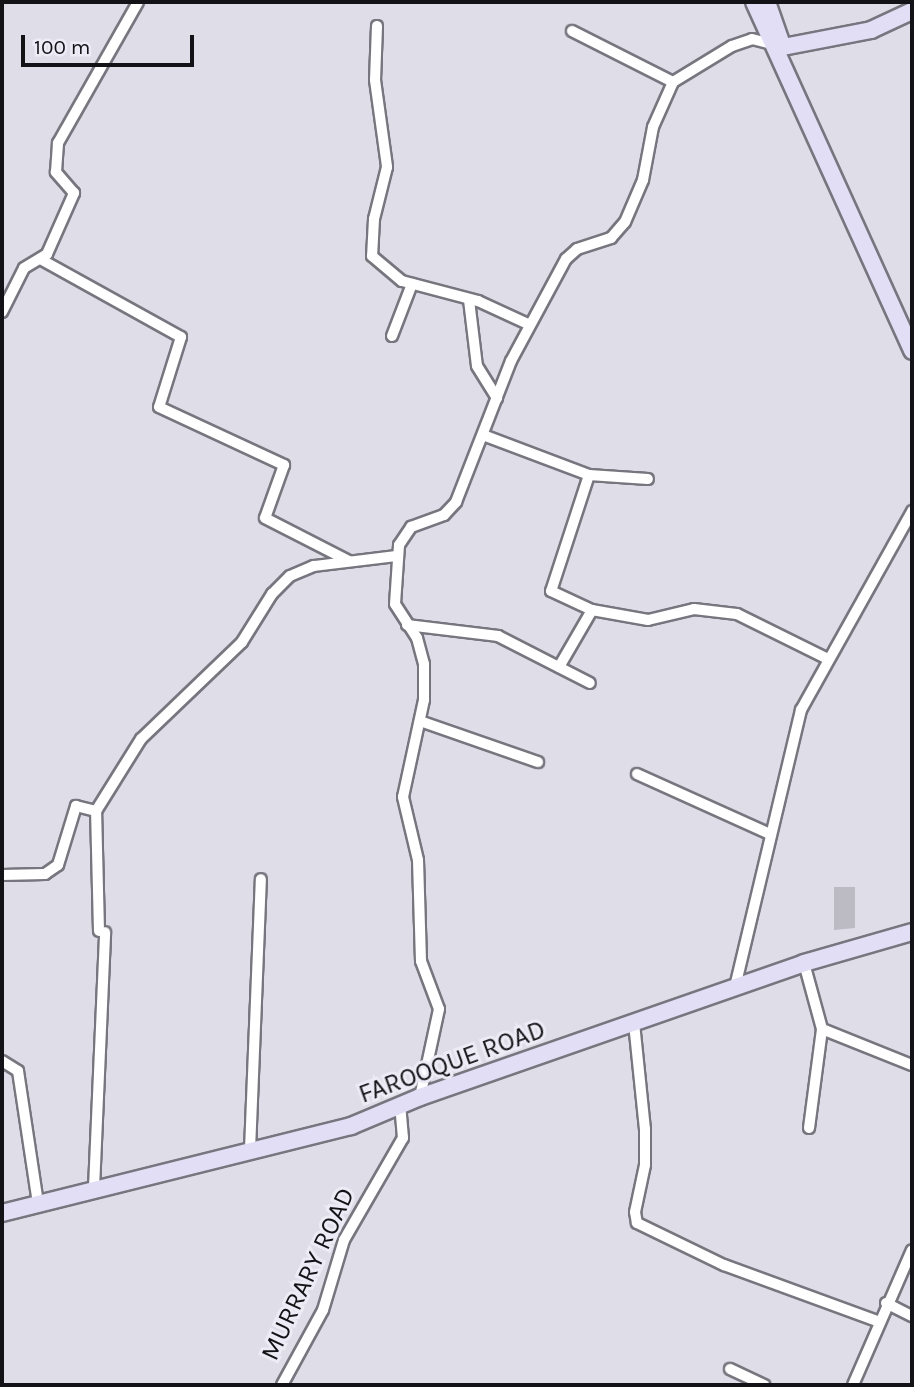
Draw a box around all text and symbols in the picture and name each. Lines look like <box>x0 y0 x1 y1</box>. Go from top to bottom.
scale bar <box>24 21 198 65</box>
text: 100 m <box>34 35 91 59</box>
street label: FAROOQUE ROAD <box>355 1014 549 1110</box>
street label: MURRARY ROAD <box>254 1183 362 1365</box>

